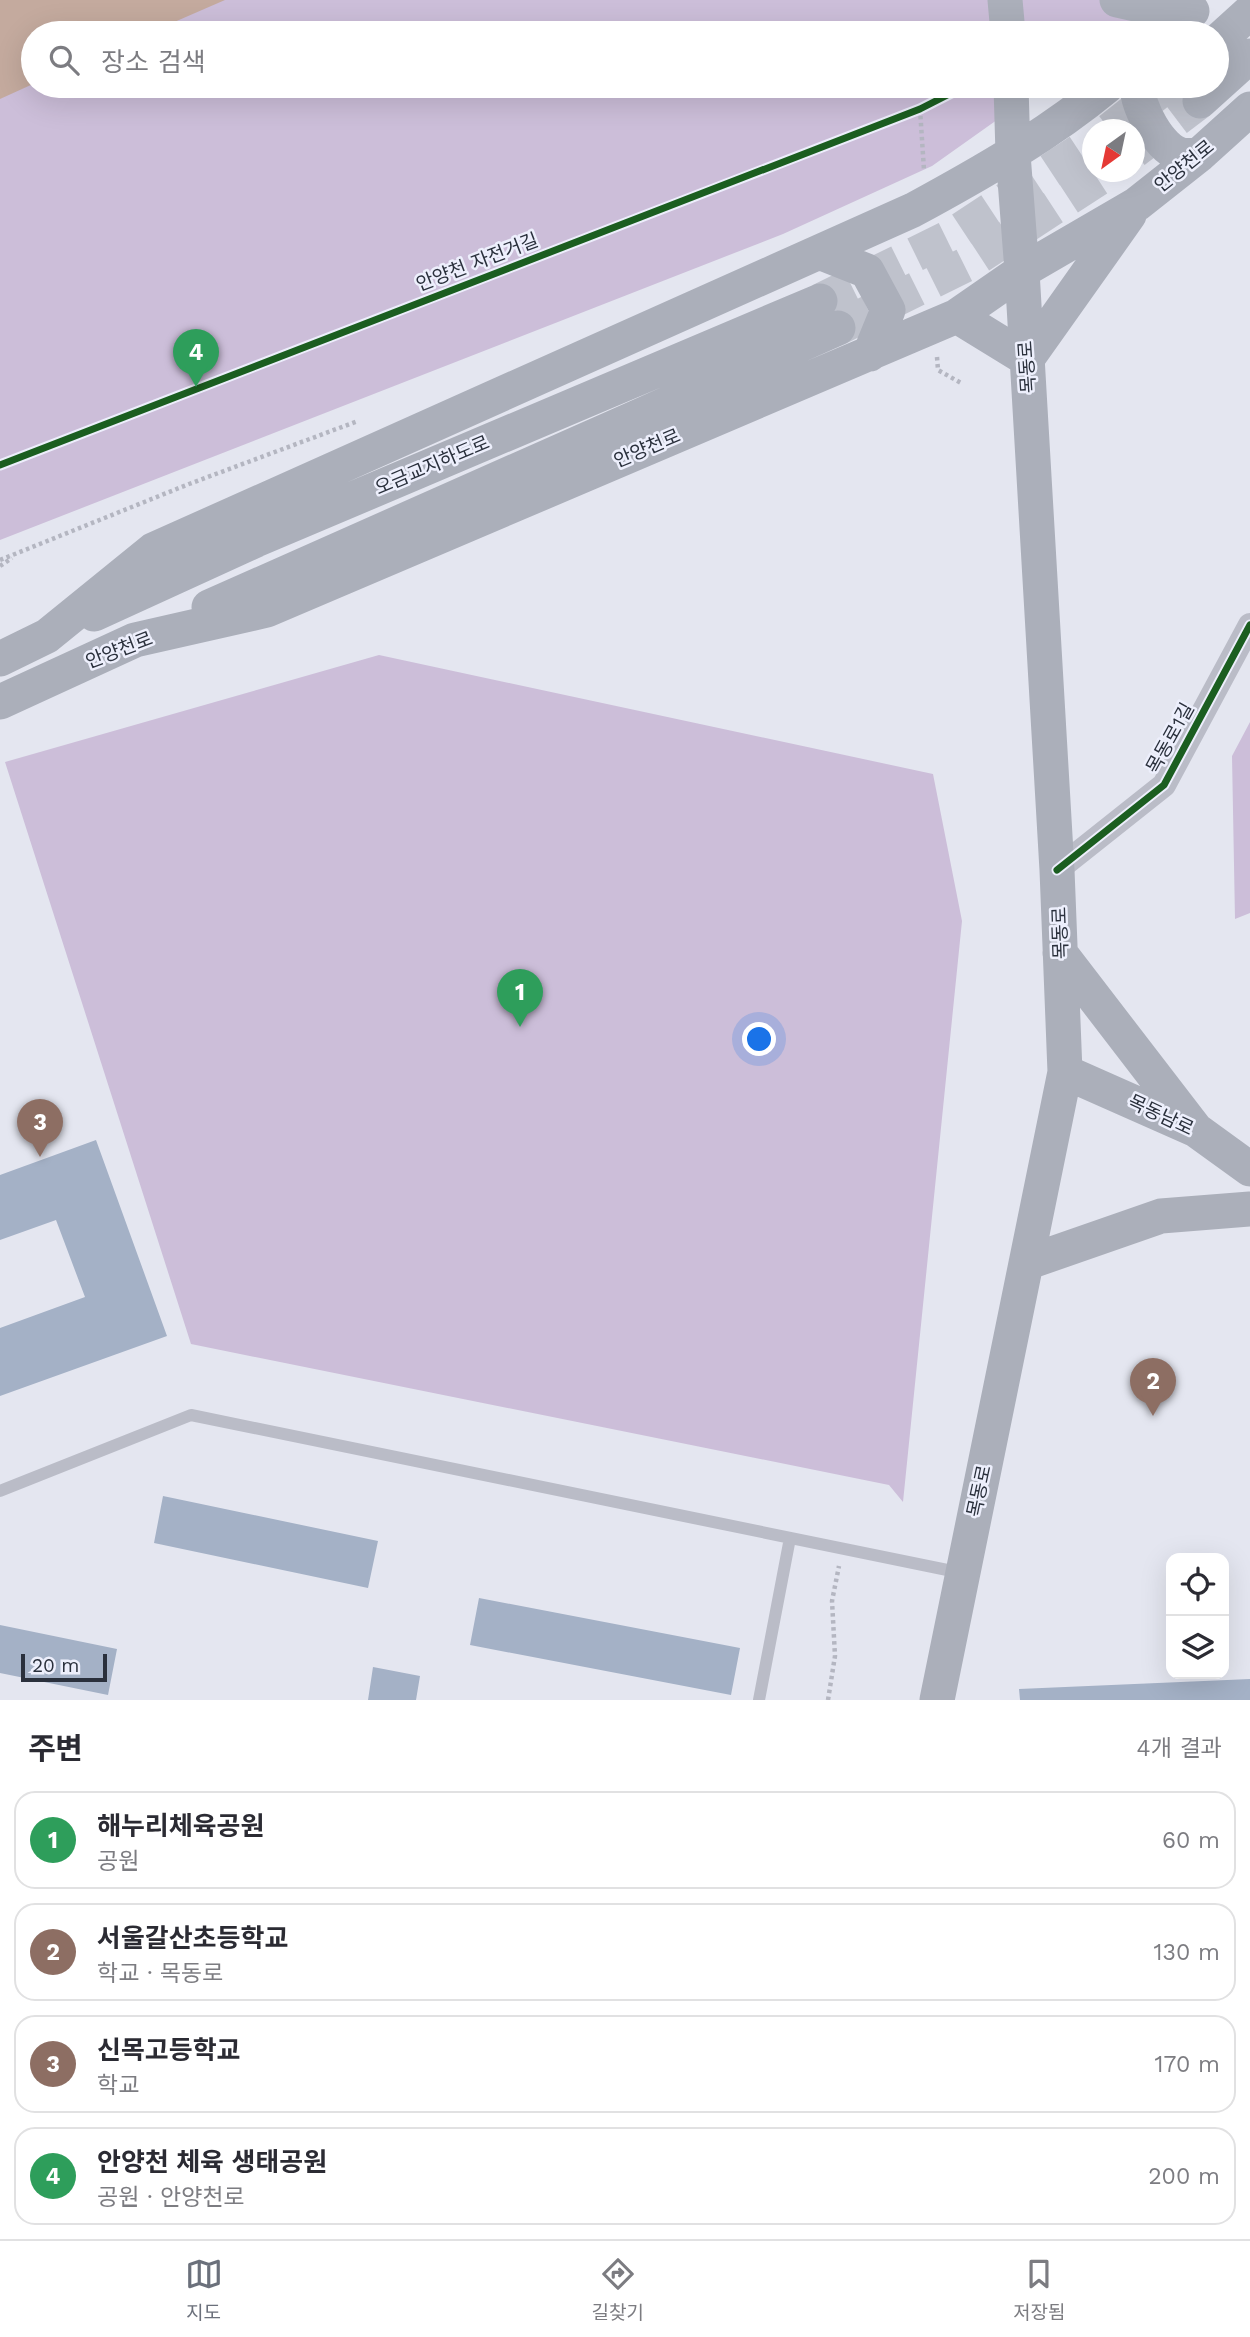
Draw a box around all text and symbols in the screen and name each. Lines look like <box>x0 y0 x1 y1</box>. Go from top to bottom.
search box <box>21 21 1229 98</box>
icon: search <box>45 41 83 79</box>
text: 장소 검색 <box>101 47 206 77</box>
north arrow <box>1082 119 1145 182</box>
street label: 안양천로 <box>1150 135 1218 197</box>
street label: 안양천 자전거길 <box>413 228 541 296</box>
pin: 4 <box>173 329 219 387</box>
street label: 목동로 <box>1014 340 1040 394</box>
street label: 안양천로 <box>610 424 684 472</box>
street label: 오금교지하도로 <box>371 431 493 499</box>
street label: 안양천로 <box>82 627 156 673</box>
street label: 목동로1길 <box>1141 699 1199 777</box>
street label: 목동로 <box>1048 906 1072 960</box>
pin: 1 <box>497 969 543 1027</box>
your location <box>742 1022 776 1056</box>
street label: 목동남로 <box>1124 1090 1198 1140</box>
pin: 3 <box>17 1099 63 1157</box>
pin: 2 <box>1130 1358 1176 1416</box>
street label: 목동로 <box>962 1463 996 1519</box>
map controls <box>1166 1553 1229 1679</box>
button: locate <box>1166 1553 1229 1616</box>
button: layers <box>1166 1616 1229 1679</box>
scale bar <box>21 1651 107 1683</box>
text: 20 m <box>32 1654 79 1677</box>
text: 주변 <box>28 1731 83 1766</box>
text: 4개 결과 <box>1137 1735 1222 1762</box>
text: 해누리체육공원 <box>97 1811 264 1841</box>
text: 1 <box>48 1827 58 1854</box>
text: 60 m <box>1162 1827 1220 1854</box>
text: 공원 <box>97 1848 139 1875</box>
text: 서울갈산초등학교 <box>97 1923 288 1953</box>
text: 2 <box>46 1939 60 1966</box>
text: 130 m <box>1154 1939 1220 1966</box>
text: 학교 · 목동로 <box>97 1960 224 1987</box>
text: 신목고등학교 <box>97 2035 241 2065</box>
text: 3 <box>46 2051 60 2078</box>
text: 170 m <box>1155 2051 1220 2078</box>
text: 학교 <box>97 2072 139 2099</box>
text: 안양천 체육 생태공원 <box>97 2147 327 2177</box>
text: 4 <box>46 2163 60 2190</box>
text: 200 m <box>1148 2163 1220 2190</box>
text: 공원 · 안양천로 <box>97 2184 245 2211</box>
tab: 지도 <box>185 2255 223 2324</box>
tab: 길찾기 <box>592 2255 644 2324</box>
tab: 저장됨 <box>1013 2255 1065 2324</box>

